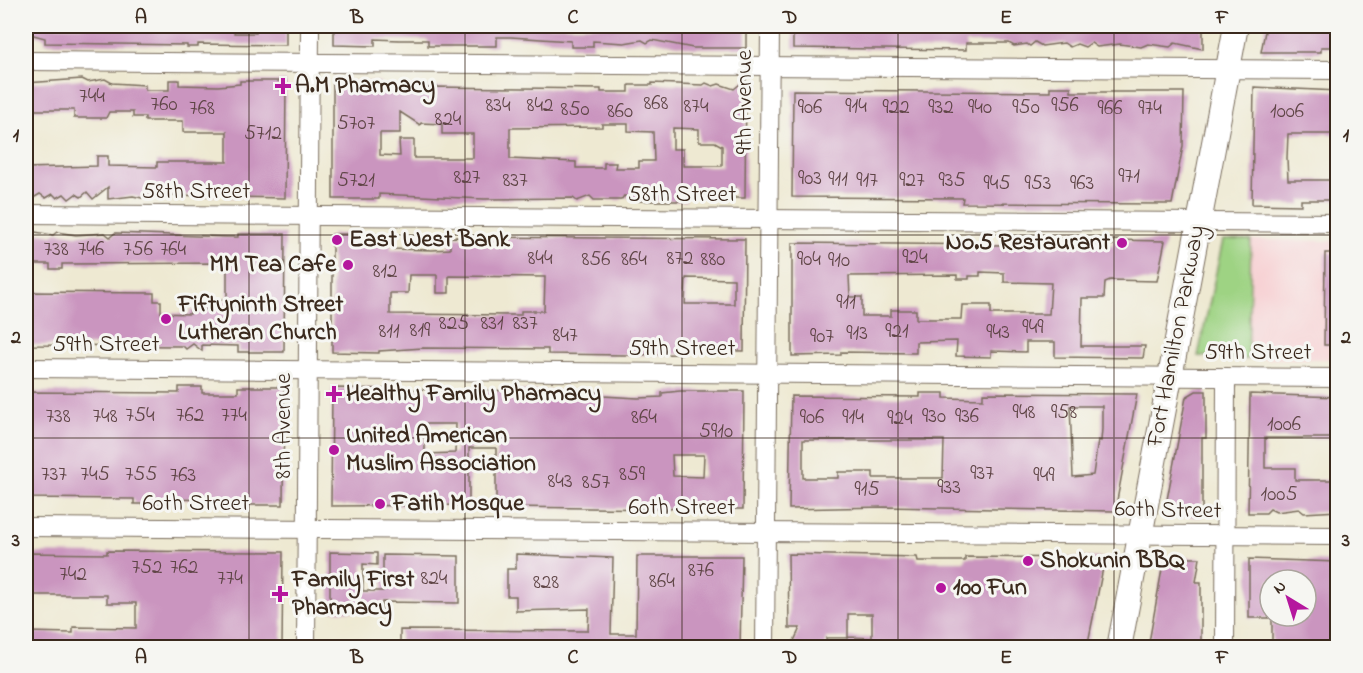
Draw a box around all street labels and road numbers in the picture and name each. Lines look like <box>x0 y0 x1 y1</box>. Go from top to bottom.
street label: 9th Avenue <box>728 50 763 154</box>
street label: 58th Street <box>142 175 250 210</box>
street label: 58th Street <box>628 178 736 213</box>
street label: Fort Hamilton Parkway <box>1138 222 1217 451</box>
street label: 59th Street <box>53 328 159 363</box>
street label: 59th Street <box>629 332 735 367</box>
street label: 59th Street <box>1205 336 1311 371</box>
street label: 8th Avenue <box>267 373 302 479</box>
street label: 60th Street <box>143 487 249 522</box>
street label: 60th Street <box>629 491 735 526</box>
street label: 60th Street <box>1114 493 1222 529</box>

